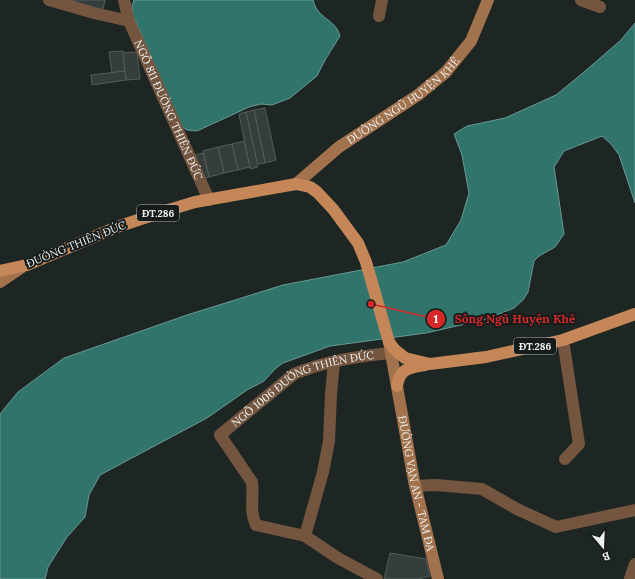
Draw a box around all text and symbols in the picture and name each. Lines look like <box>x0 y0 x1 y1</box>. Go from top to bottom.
street label: NGÕ 811 ĐƯỜNG THIÊN ĐỨC <box>131 38 206 182</box>
street label: ĐƯỜNG NGŨ HUYỆN KHÊ <box>344 54 462 147</box>
road number: ĐT.286 <box>137 205 179 221</box>
street label: ĐƯỜNG THIÊN ĐỨC <box>24 217 128 270</box>
callout: Sông Ngũ Huyện Khê <box>426 307 583 331</box>
text: 1 <box>434 311 439 326</box>
text: Sông Ngũ Huyện Khê <box>455 311 576 326</box>
road number: ĐT.286 <box>514 338 556 354</box>
street label: NGÕ 1006 ĐƯỜNG THIÊN ĐỨC <box>228 348 375 430</box>
street label: ĐƯỜNG VẠN AN - TAM ĐA <box>395 414 438 554</box>
north arrow <box>583 527 623 567</box>
text: B <box>601 549 612 564</box>

